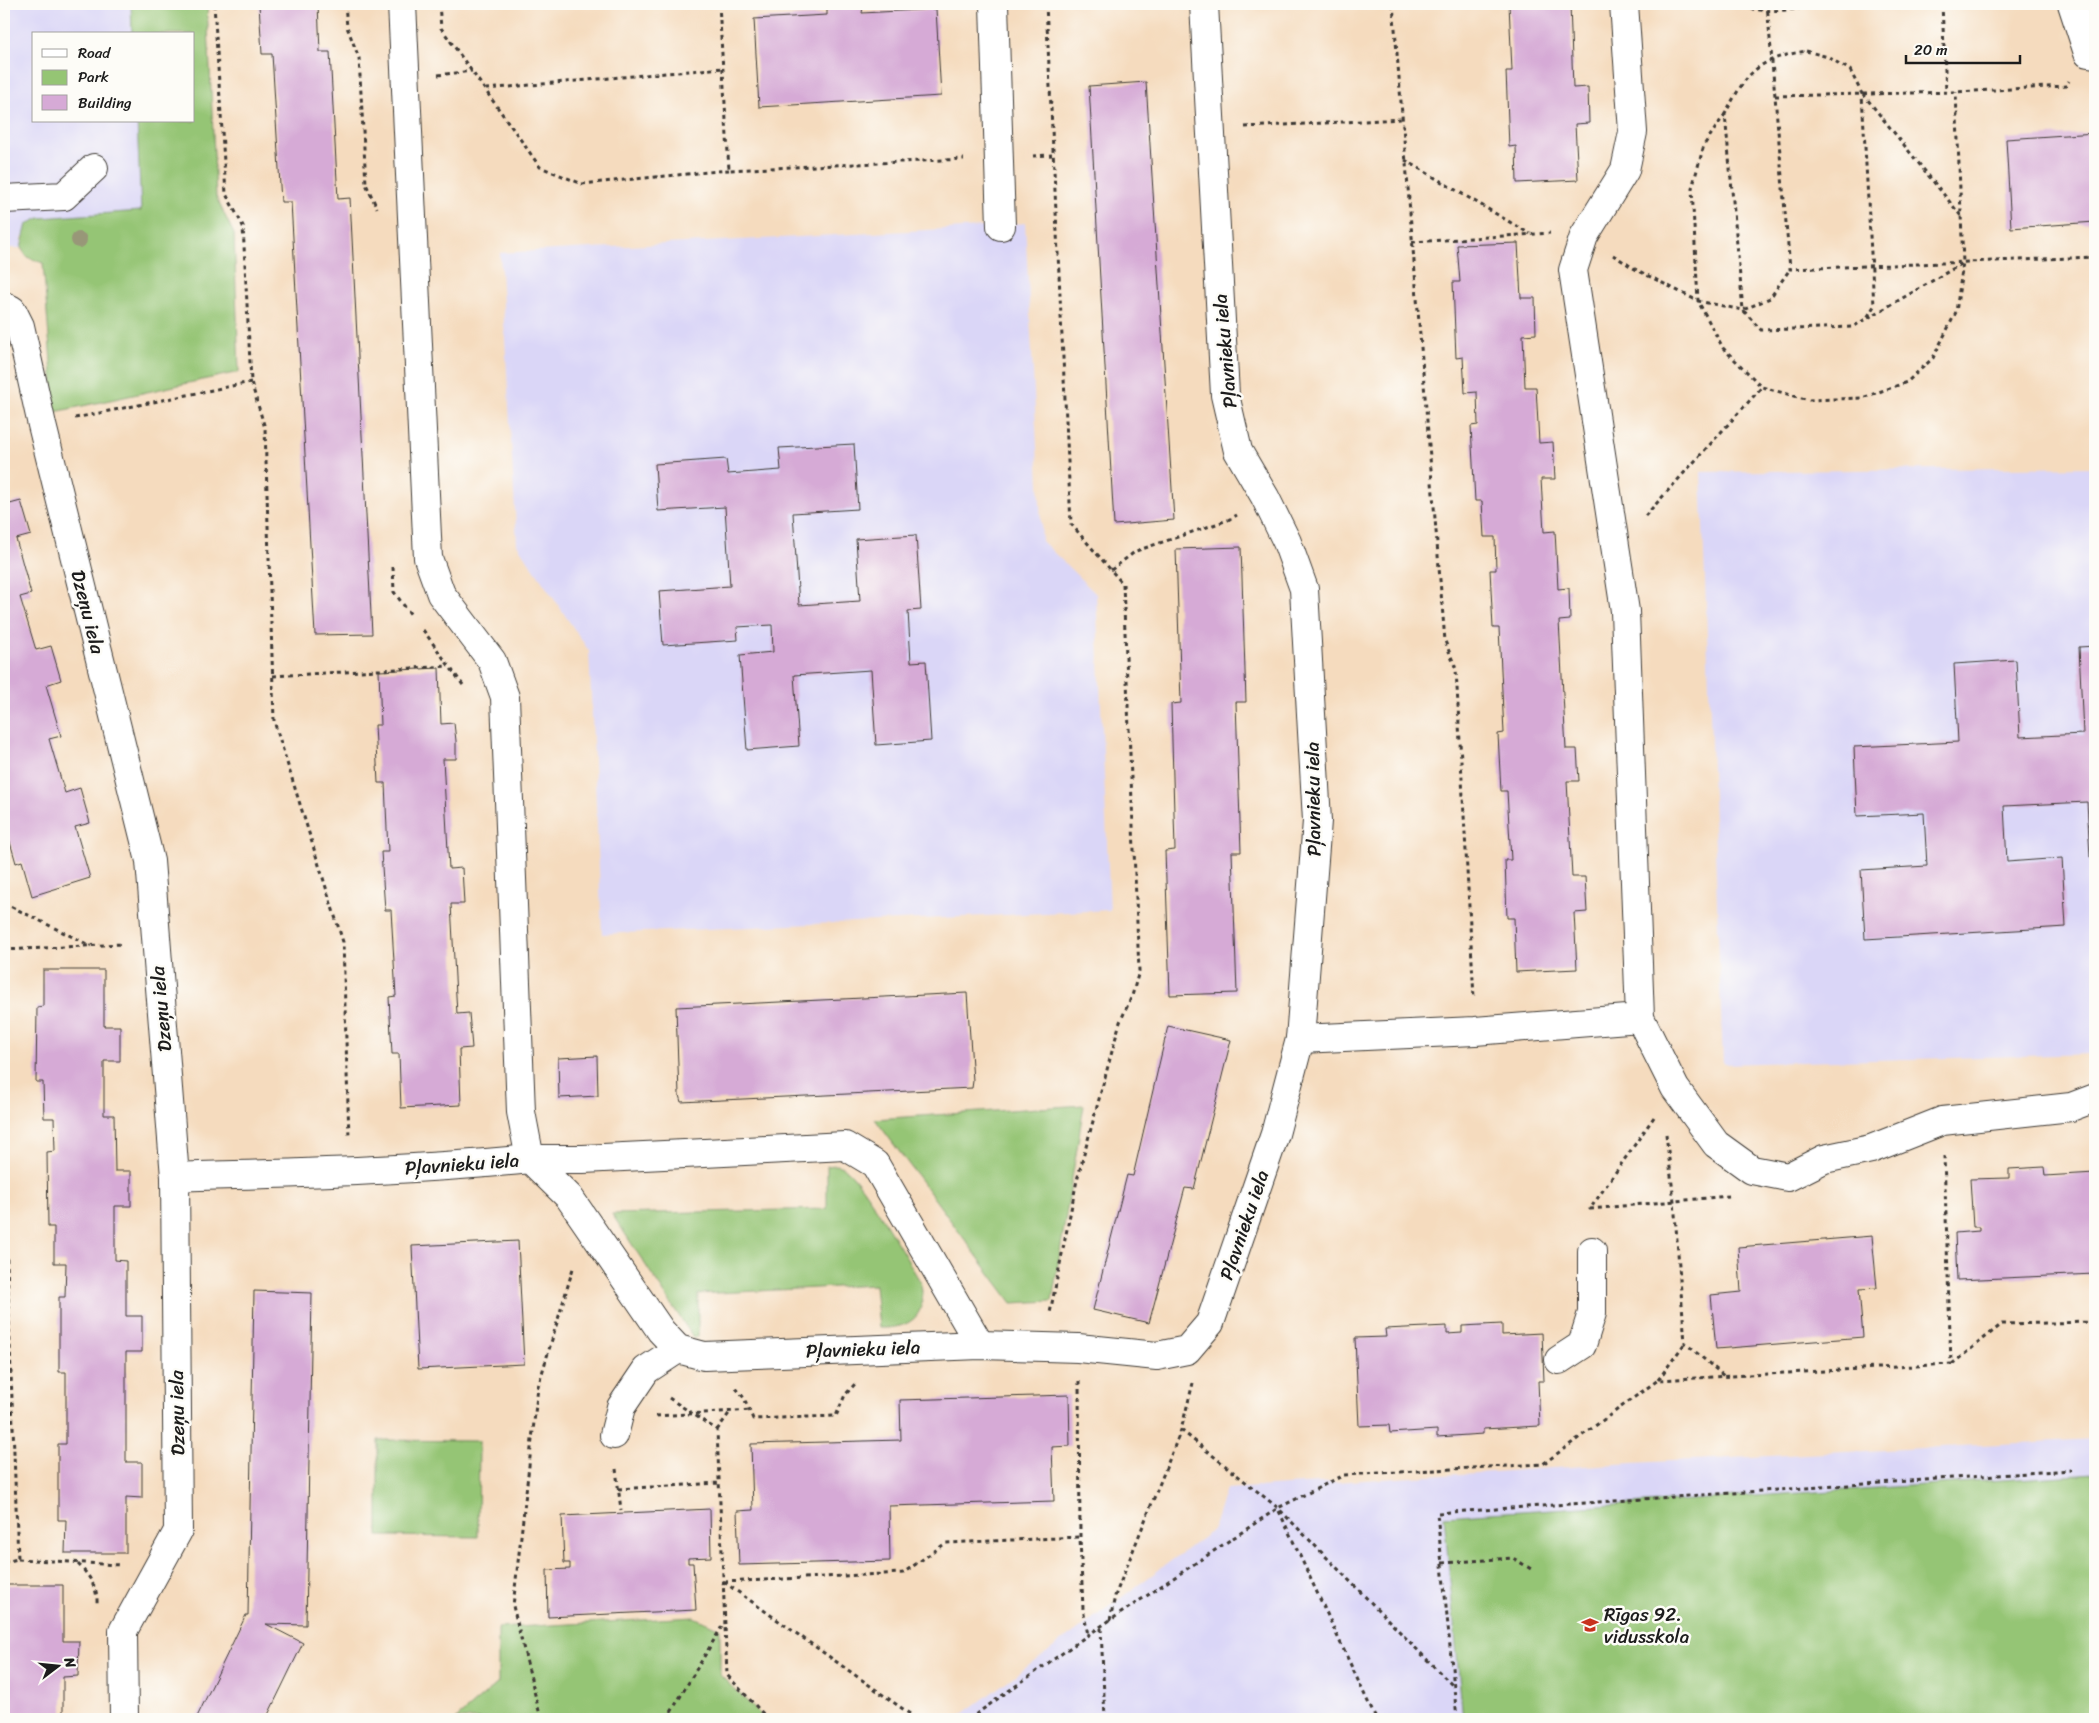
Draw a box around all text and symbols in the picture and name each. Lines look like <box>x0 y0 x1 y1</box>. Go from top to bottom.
legend <box>32 32 195 122</box>
scale bar <box>1906 32 2020 64</box>
text: 20 m <box>1914 37 1948 63</box>
text: Road <box>78 40 111 66</box>
text: Park <box>78 64 109 90</box>
text: Building <box>78 90 132 116</box>
street label: Pļavnieku iela <box>1204 292 1246 409</box>
street label: Dzeņu iela <box>62 567 114 658</box>
street label: Pļavnieku iela <box>1295 741 1330 857</box>
street label: Dzeņu iela <box>141 965 181 1053</box>
street label: Pļavnieku iela <box>404 1144 521 1184</box>
street label: Pļavnieku iela <box>1210 1165 1278 1285</box>
street label: Pļavnieku iela <box>805 1330 921 1367</box>
street label: Dzeņu iela <box>160 1370 194 1456</box>
place label: Rīgas 92. vidusskola <box>1604 1598 1690 1653</box>
school or university icon: Rīgas 92. vidusskola <box>1580 1615 1600 1635</box>
north arrow <box>32 1640 82 1690</box>
text: N <box>56 1653 83 1671</box>

